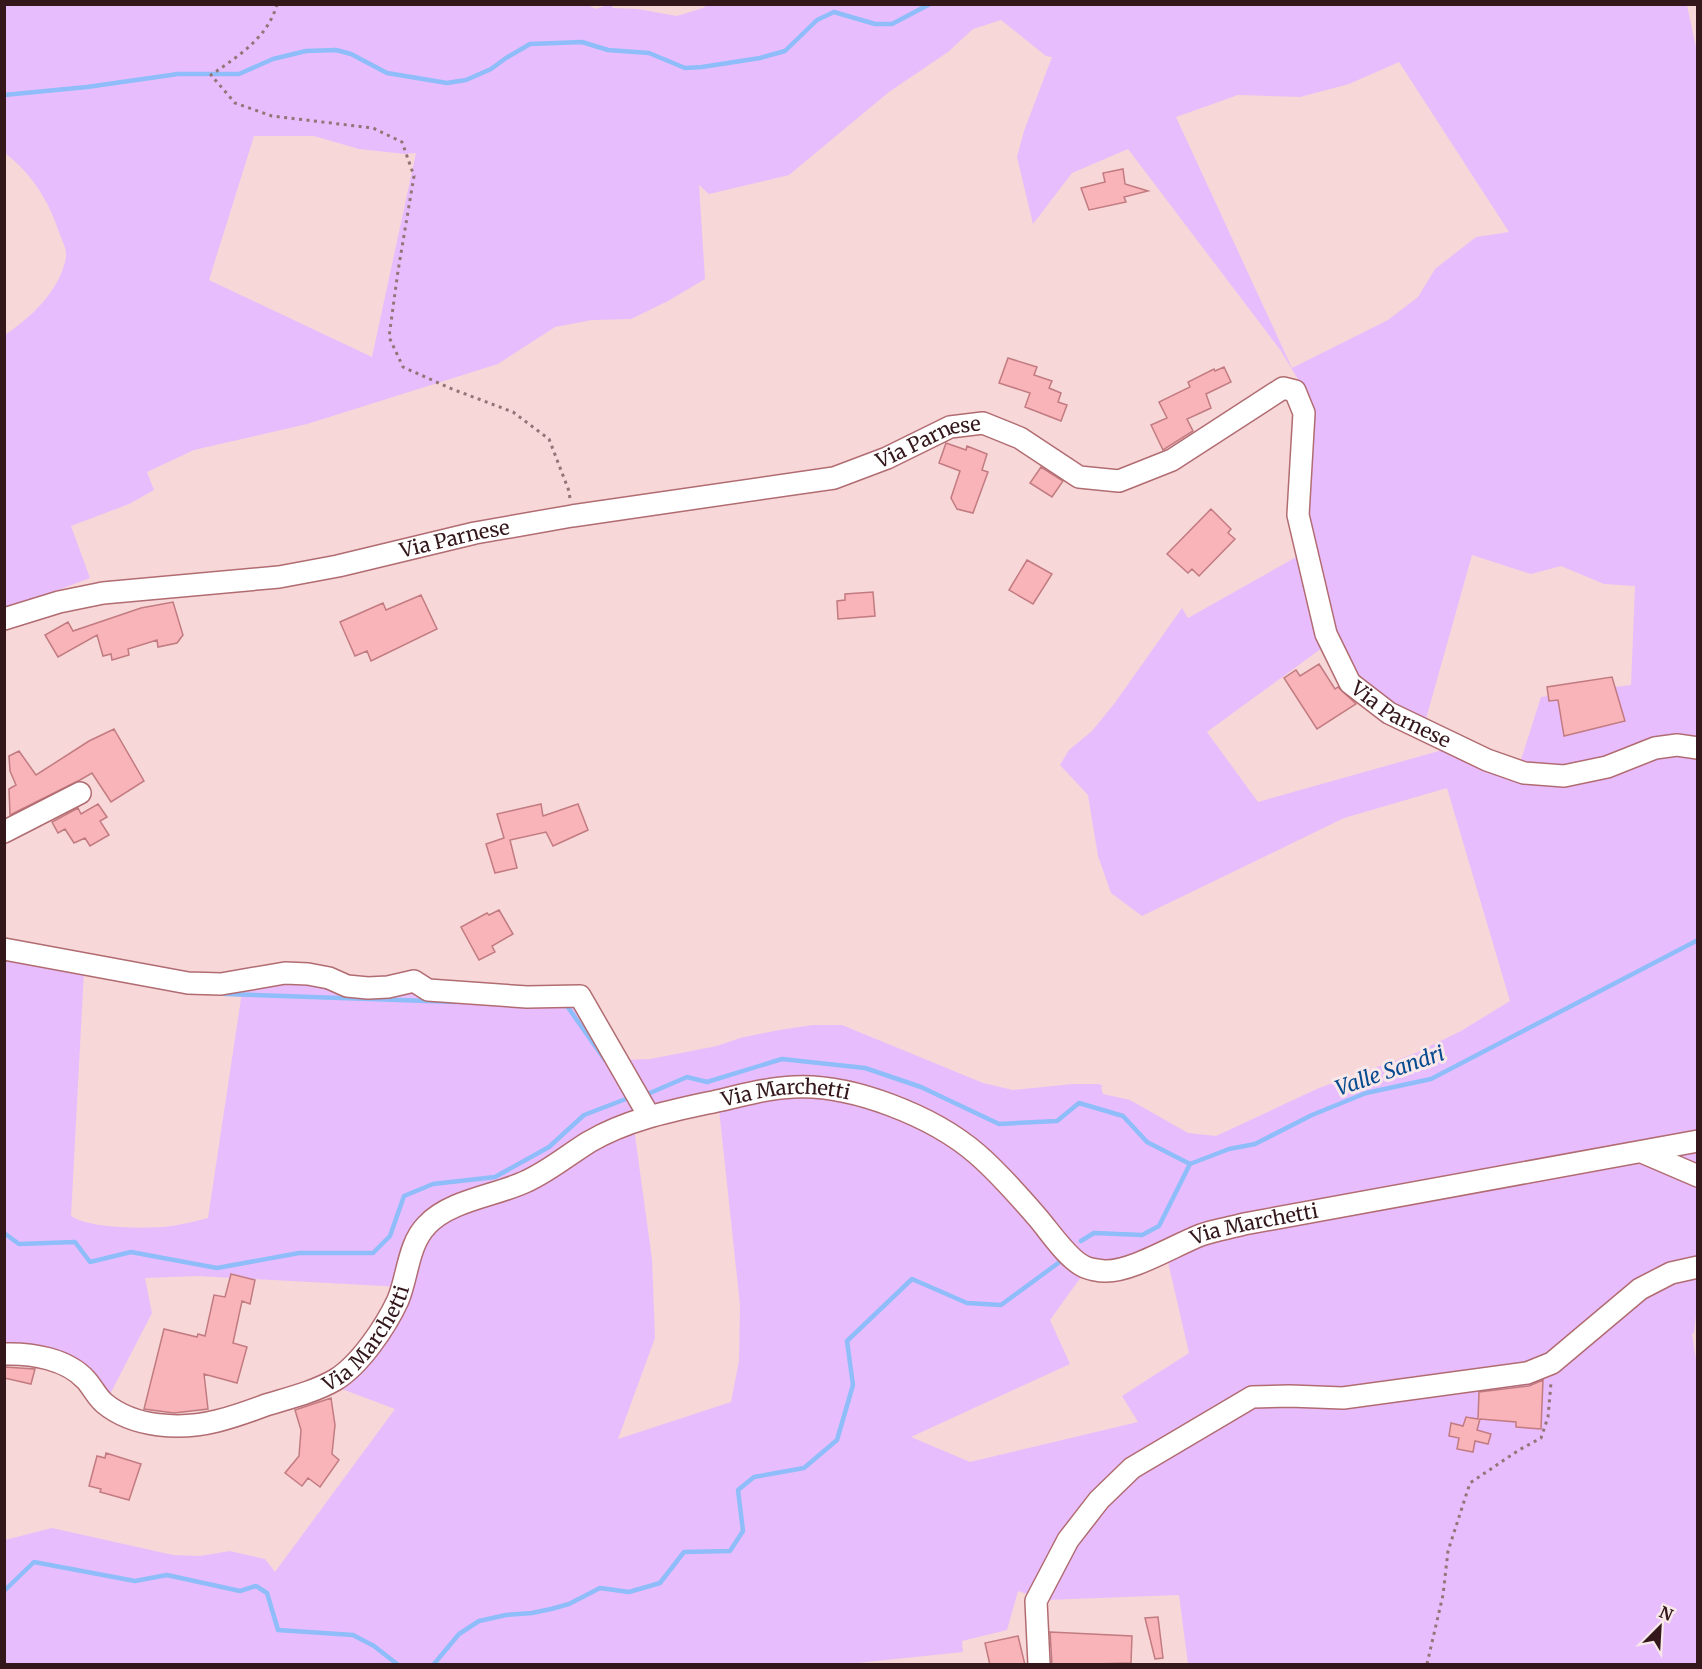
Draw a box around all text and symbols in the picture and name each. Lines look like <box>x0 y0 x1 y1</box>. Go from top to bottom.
street label: Via Parnese <box>871 410 982 473</box>
street label: Via Parnese <box>396 514 511 563</box>
street label: Via Parnese <box>1345 675 1455 753</box>
water label: Valle Sandri <box>1332 1039 1448 1102</box>
street label: Via Marchetti <box>718 1074 853 1112</box>
street label: Via Marchetti <box>1185 1198 1320 1250</box>
street label: Via Marchetti <box>317 1282 414 1397</box>
north arrow <box>1630 1597 1690 1657</box>
text: N <box>1656 1602 1676 1625</box>

